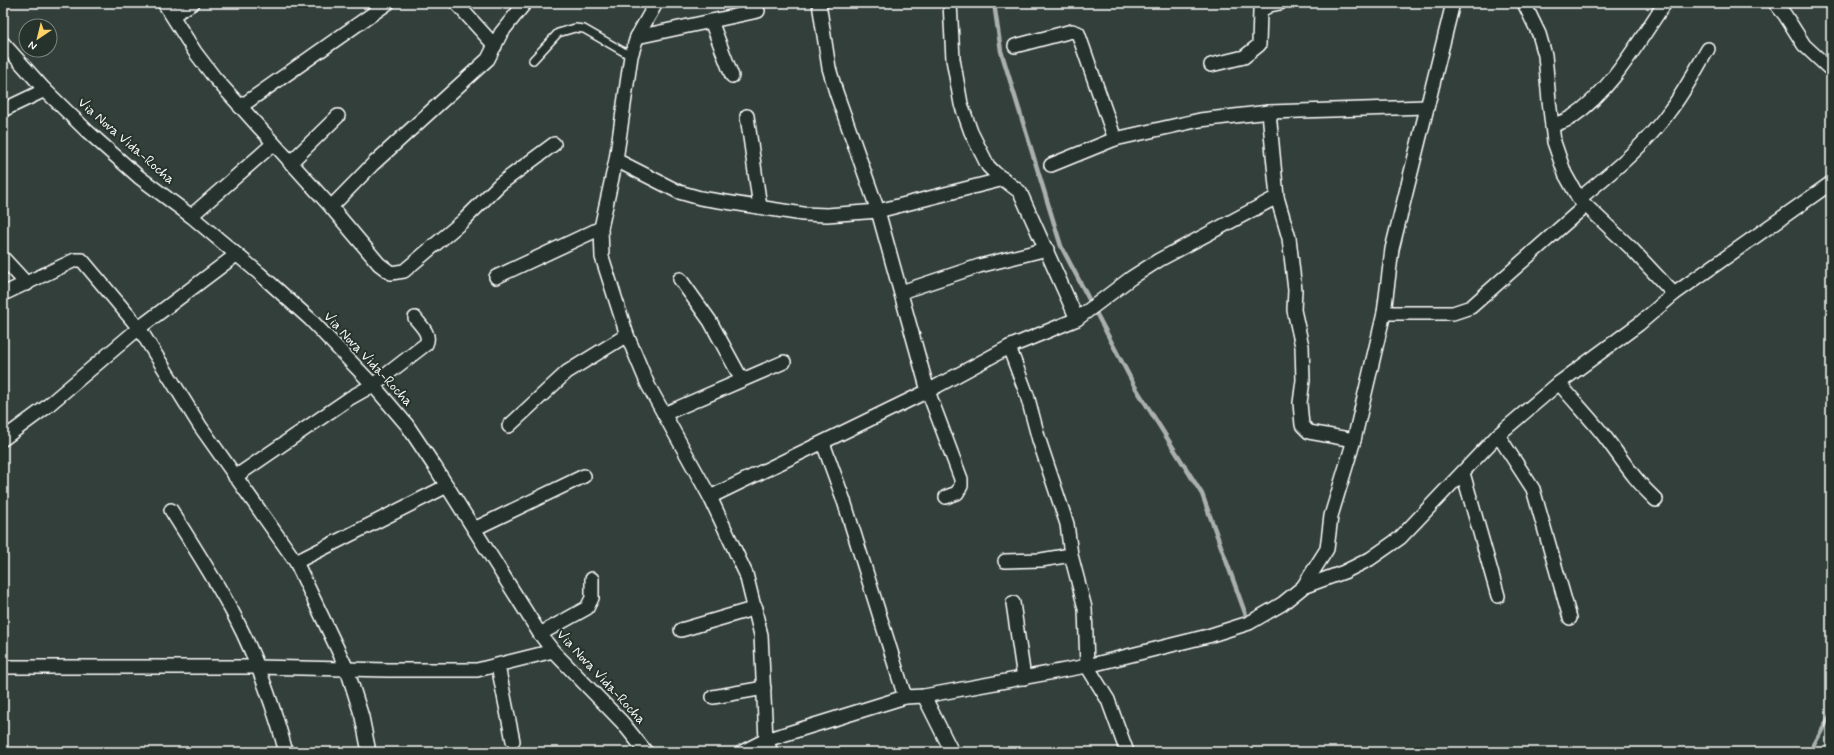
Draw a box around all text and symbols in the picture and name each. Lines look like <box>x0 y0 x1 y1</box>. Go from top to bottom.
north arrow <box>18 18 58 58</box>
text: N <box>26 38 40 53</box>
street label: Via Nova Vida-Rocha <box>74 94 178 188</box>
street label: Via Nova Vida-Rocha <box>319 308 417 410</box>
street label: Via Nova Vida-Rocha <box>552 626 650 728</box>

